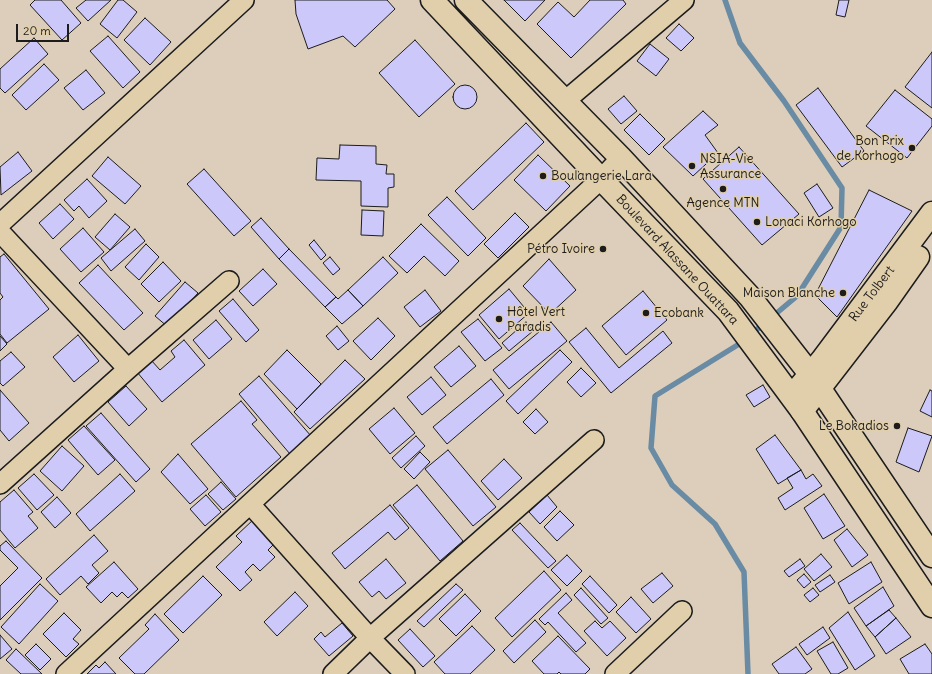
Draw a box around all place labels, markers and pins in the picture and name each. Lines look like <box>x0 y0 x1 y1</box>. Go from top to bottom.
place label: Bon Prix de Korhogo <box>836 133 904 164</box>
marker: Bon Prix de Korhogo <box>907 143 917 153</box>
place label: NSIA-Vie Assurance <box>700 151 761 182</box>
marker: NSIA-Vie Assurance <box>687 161 697 171</box>
place label: Boulangerie Lara <box>551 168 652 184</box>
marker: Boulangerie Lara <box>538 171 548 181</box>
marker: Agence MTN <box>718 184 728 194</box>
place label: Agence MTN <box>687 195 759 211</box>
place label: Lonaci Korhogo <box>765 214 857 230</box>
marker: Lonaci Korhogo <box>752 217 762 227</box>
place label: Pétro Ivoire <box>527 241 595 257</box>
marker: Pétro Ivoire <box>598 244 608 254</box>
place label: Maison Blanche <box>743 285 835 301</box>
marker: Maison Blanche <box>838 288 848 298</box>
place label: Hôtel Vert Paradis <box>507 304 565 335</box>
place label: Ecobank <box>654 305 704 321</box>
marker: Ecobank <box>641 308 651 318</box>
marker: Hôtel Vert Paradis <box>494 314 504 324</box>
place label: Le Bokadios <box>819 418 889 434</box>
marker: Le Bokadios <box>892 421 902 431</box>

